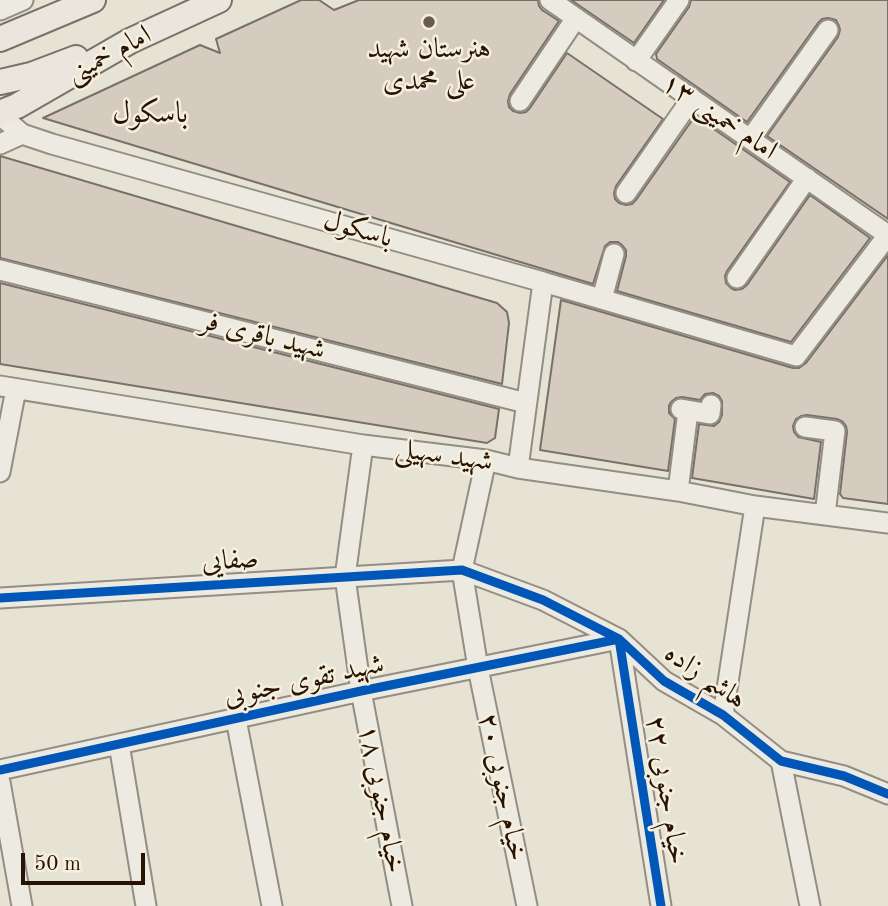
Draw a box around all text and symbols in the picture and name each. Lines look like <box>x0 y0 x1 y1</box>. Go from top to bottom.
marker: هنرستان شهید علی محمدی <box>421 14 437 30</box>
street label: امام خمینی <box>61 19 157 91</box>
place label: هنرستان شهید علی محمدی <box>367 33 491 99</box>
street label: امام خمینی ۱۳ <box>655 66 783 168</box>
district label: باسکول <box>112 96 188 132</box>
street label: باسکول <box>319 204 397 256</box>
street label: شهید باقری فر <box>197 304 329 368</box>
street label: شهید سهیلی <box>393 433 495 479</box>
street label: صفایی <box>200 542 260 580</box>
street label: هاشم زاده <box>657 637 753 717</box>
street label: شهید تقوی جنوبی <box>221 648 387 714</box>
street label: خیام جنوبی ۲۰ <box>470 710 534 864</box>
street label: خیام جنوبی ۲۲ <box>638 713 694 867</box>
street label: خیام جنوبی ۱۸ <box>350 722 412 876</box>
scale bar <box>24 839 149 883</box>
text: 50 m <box>34 854 81 875</box>

